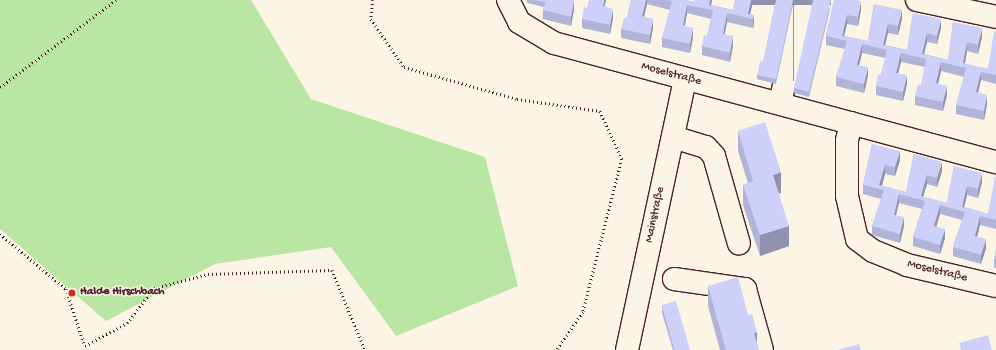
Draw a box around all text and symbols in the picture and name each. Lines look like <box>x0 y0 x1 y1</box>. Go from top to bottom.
street label: Moselstraße <box>639 60 703 90</box>
street label: Mainstraße <box>643 186 669 244</box>
street label: Moselstraße <box>905 258 969 286</box>
place label: Halde Hirschbach <box>80 286 164 300</box>
marker: Halde Hirschbach <box>67 288 77 298</box>

